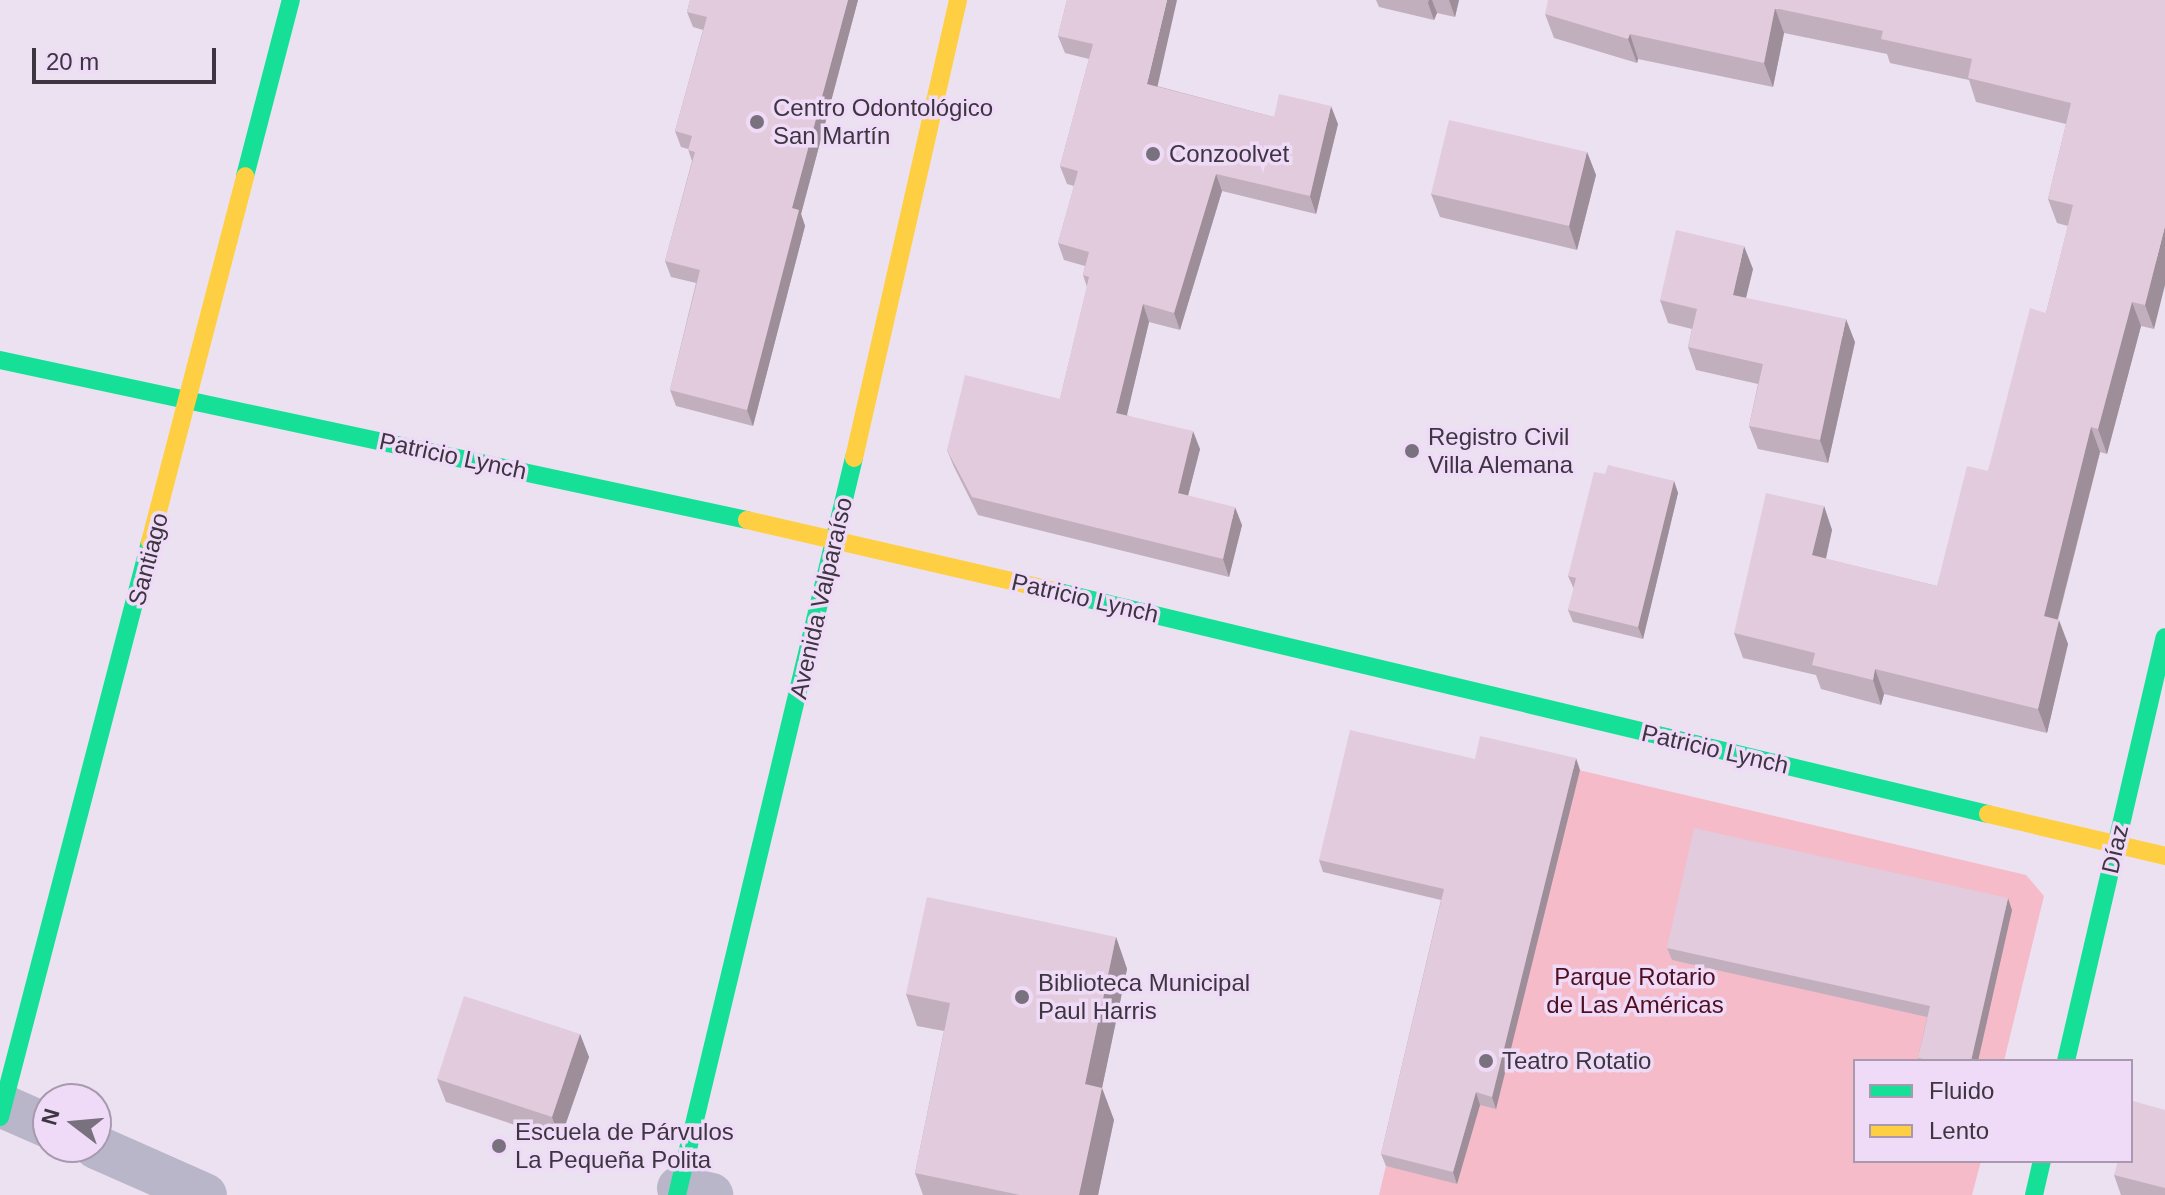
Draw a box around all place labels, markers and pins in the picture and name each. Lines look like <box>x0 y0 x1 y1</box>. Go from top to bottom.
place label: Centro Odontológico San Martín <box>773 94 993 150</box>
marker: Centro Odontológico San Martín <box>748 113 766 131</box>
place label: Conzoolvet <box>1169 140 1289 168</box>
marker: Conzoolvet <box>1144 145 1162 163</box>
place label: Registro Civil Villa Alemana <box>1428 423 1574 479</box>
marker: Registro Civil Villa Alemana <box>1403 442 1421 460</box>
place label: Biblioteca Municipal Paul Harris <box>1038 969 1250 1025</box>
marker: Biblioteca Municipal Paul Harris <box>1013 988 1031 1006</box>
place label: Teatro Rotatio <box>1502 1047 1651 1075</box>
marker: Teatro Rotatio <box>1477 1052 1495 1070</box>
place label: Escuela de Párvulos La Pequeña Polita <box>515 1118 734 1174</box>
marker: Escuela de Párvulos La Pequeña Polita <box>490 1137 508 1155</box>

